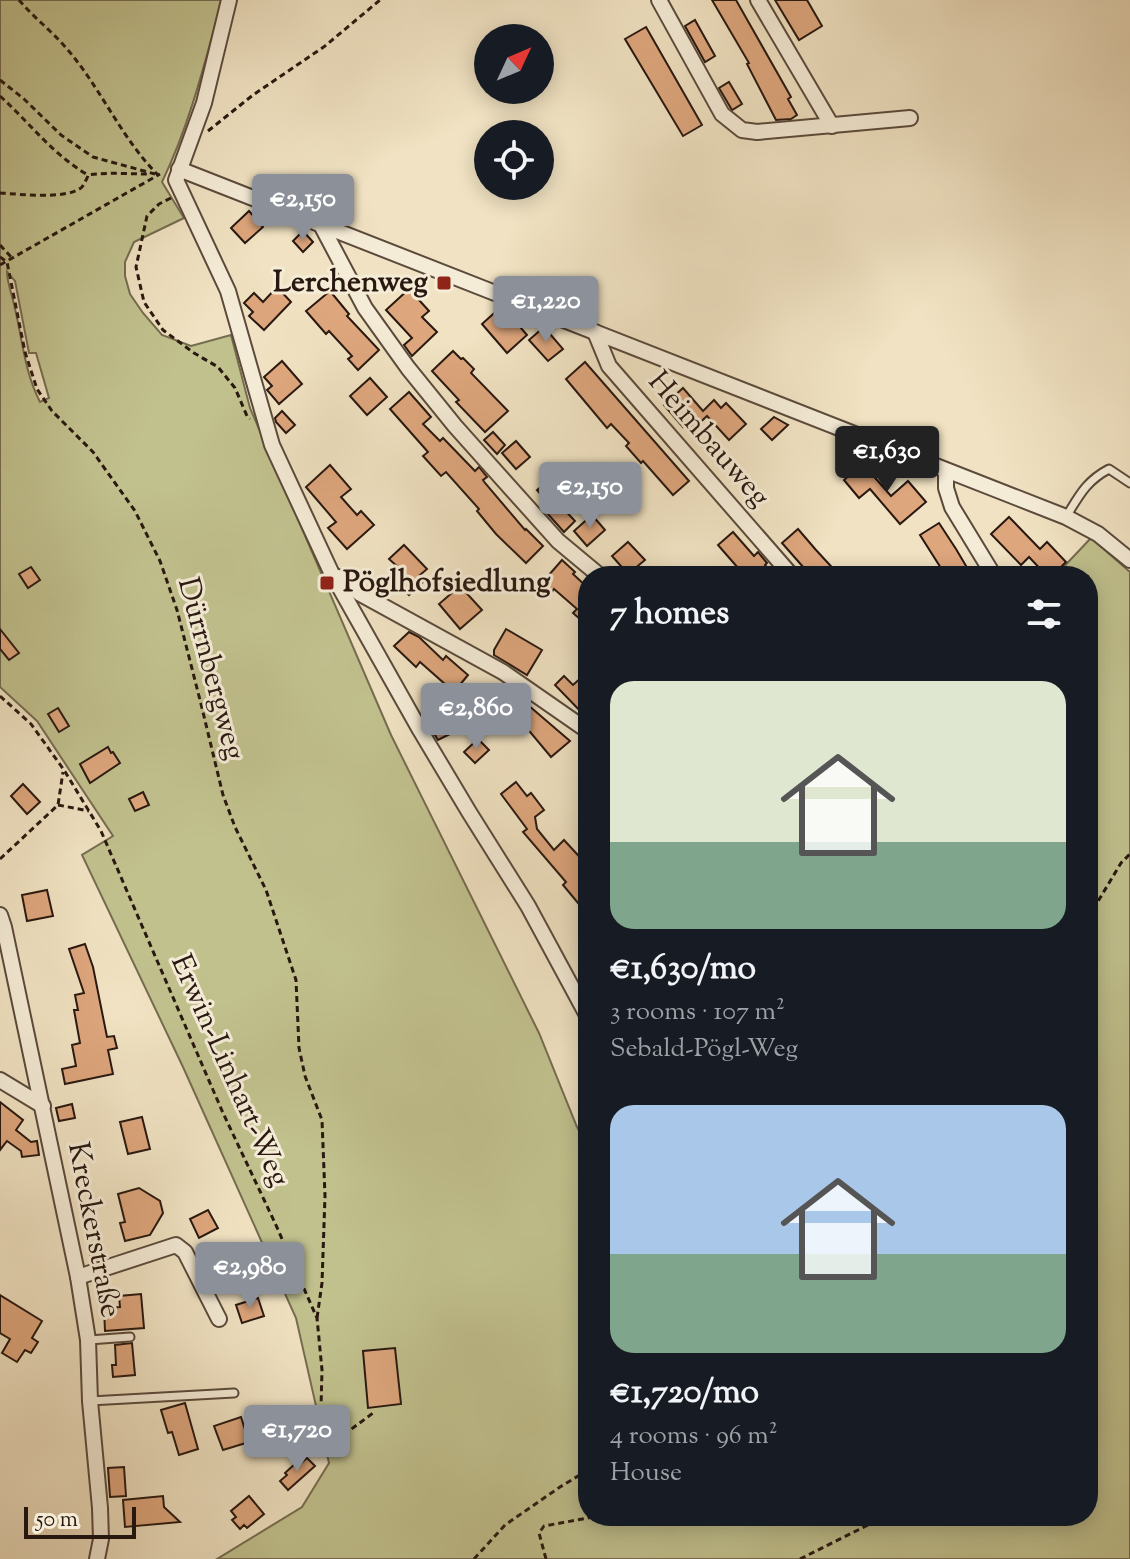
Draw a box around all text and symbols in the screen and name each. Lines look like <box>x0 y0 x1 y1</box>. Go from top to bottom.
north arrow <box>474 24 554 104</box>
map controls <box>474 24 554 200</box>
button: locate <box>474 120 554 200</box>
pin: €2,150 <box>238 174 368 242</box>
text: €2,150 <box>270 181 336 218</box>
place label: Lerchenweg <box>273 262 428 305</box>
marker: Lerchenweg <box>435 274 453 292</box>
pin: €1,220 <box>481 276 611 344</box>
text: €1,220 <box>511 283 581 320</box>
street label: Heimbauweg <box>637 362 779 518</box>
pin: €1,630 <box>822 426 952 494</box>
text: €1,630 <box>853 433 921 470</box>
pin: €2,150 <box>525 462 655 530</box>
text: €2,150 <box>557 469 623 506</box>
place label: Pöglhofsiedlung <box>343 562 551 605</box>
street label: Dürrnbergweg <box>165 573 255 765</box>
marker: Pöglhofsiedlung <box>318 574 336 592</box>
text: 7 homes <box>610 590 729 639</box>
icon: filters <box>1022 592 1066 636</box>
pin: €2,860 <box>411 683 541 751</box>
text: €2,860 <box>439 690 513 727</box>
icon: home <box>766 733 910 877</box>
text: €1,630/mo <box>610 945 756 994</box>
street label: Erwin-Linhart-Weg <box>158 948 300 1194</box>
text: 3 rooms · 107 m² <box>610 994 785 1031</box>
text: Sebald-Pögl-Weg <box>610 1031 798 1068</box>
street label: Kreckerstraße <box>55 1139 131 1321</box>
icon: home <box>766 1157 910 1301</box>
pin: €2,980 <box>185 1242 315 1310</box>
text: €2,980 <box>213 1249 287 1286</box>
text: €1,720/mo <box>610 1369 759 1418</box>
pin: €1,720 <box>232 1405 362 1473</box>
text: €1,720 <box>262 1412 332 1449</box>
text: 4 rooms · 96 m² <box>610 1418 778 1455</box>
text: House <box>610 1455 682 1492</box>
scale bar <box>24 1503 136 1539</box>
text: 50 m <box>36 1505 78 1537</box>

